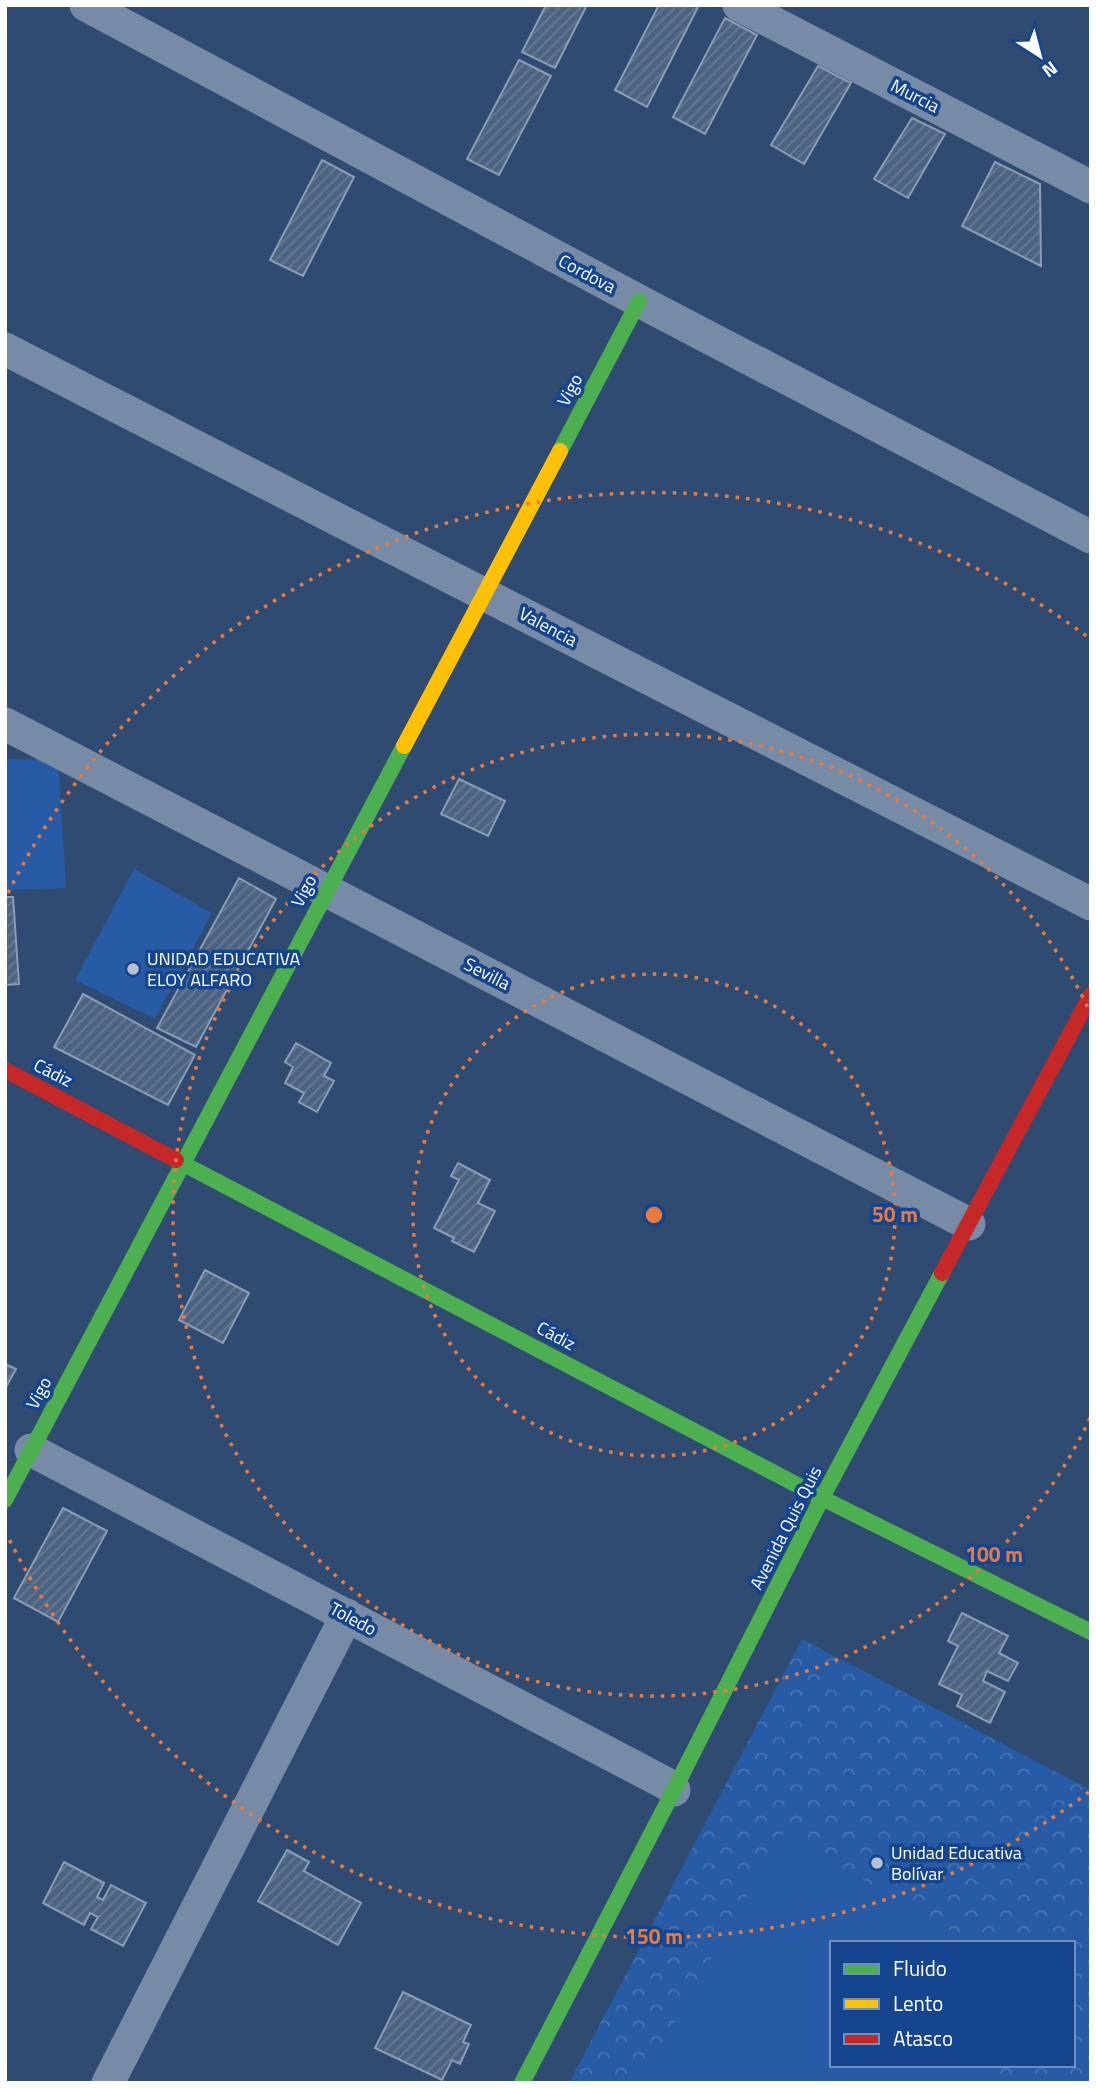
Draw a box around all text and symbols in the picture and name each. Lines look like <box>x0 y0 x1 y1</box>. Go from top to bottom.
north arrow <box>1005 21 1075 91</box>
text: N <box>1036 55 1064 86</box>
street label: Murcia <box>886 72 944 119</box>
street label: Cordova <box>554 247 621 300</box>
street label: Vigo <box>550 369 589 411</box>
street label: Valencia <box>514 600 582 653</box>
street label: Vigo <box>284 870 323 912</box>
place label: UNIDAD EDUCATIVA ELOY ALFARO <box>147 945 301 993</box>
street label: Sevilla <box>459 950 515 997</box>
marker: UNIDAD EDUCATIVA ELOY ALFARO <box>125 961 141 977</box>
street label: Cádiz <box>29 1051 77 1094</box>
text: 50 m <box>872 1198 918 1230</box>
centre of rings <box>642 1203 666 1227</box>
street label: Cádiz <box>532 1314 580 1357</box>
street label: Vigo <box>19 1372 58 1414</box>
street label: Avenida Quis Quis <box>743 1461 828 1594</box>
text: 100 m <box>965 1538 1023 1570</box>
street label: Toledo <box>325 1595 381 1642</box>
place label: Unidad Educativa Bolívar <box>891 1839 1022 1887</box>
marker: Unidad Educativa Bolívar <box>869 1855 885 1871</box>
text: 150 m <box>625 1920 683 1952</box>
legend <box>830 1941 1075 2067</box>
text: Fluido <box>893 1952 947 1984</box>
text: Lento <box>893 1987 943 2019</box>
text: Atasco <box>893 2022 953 2054</box>

